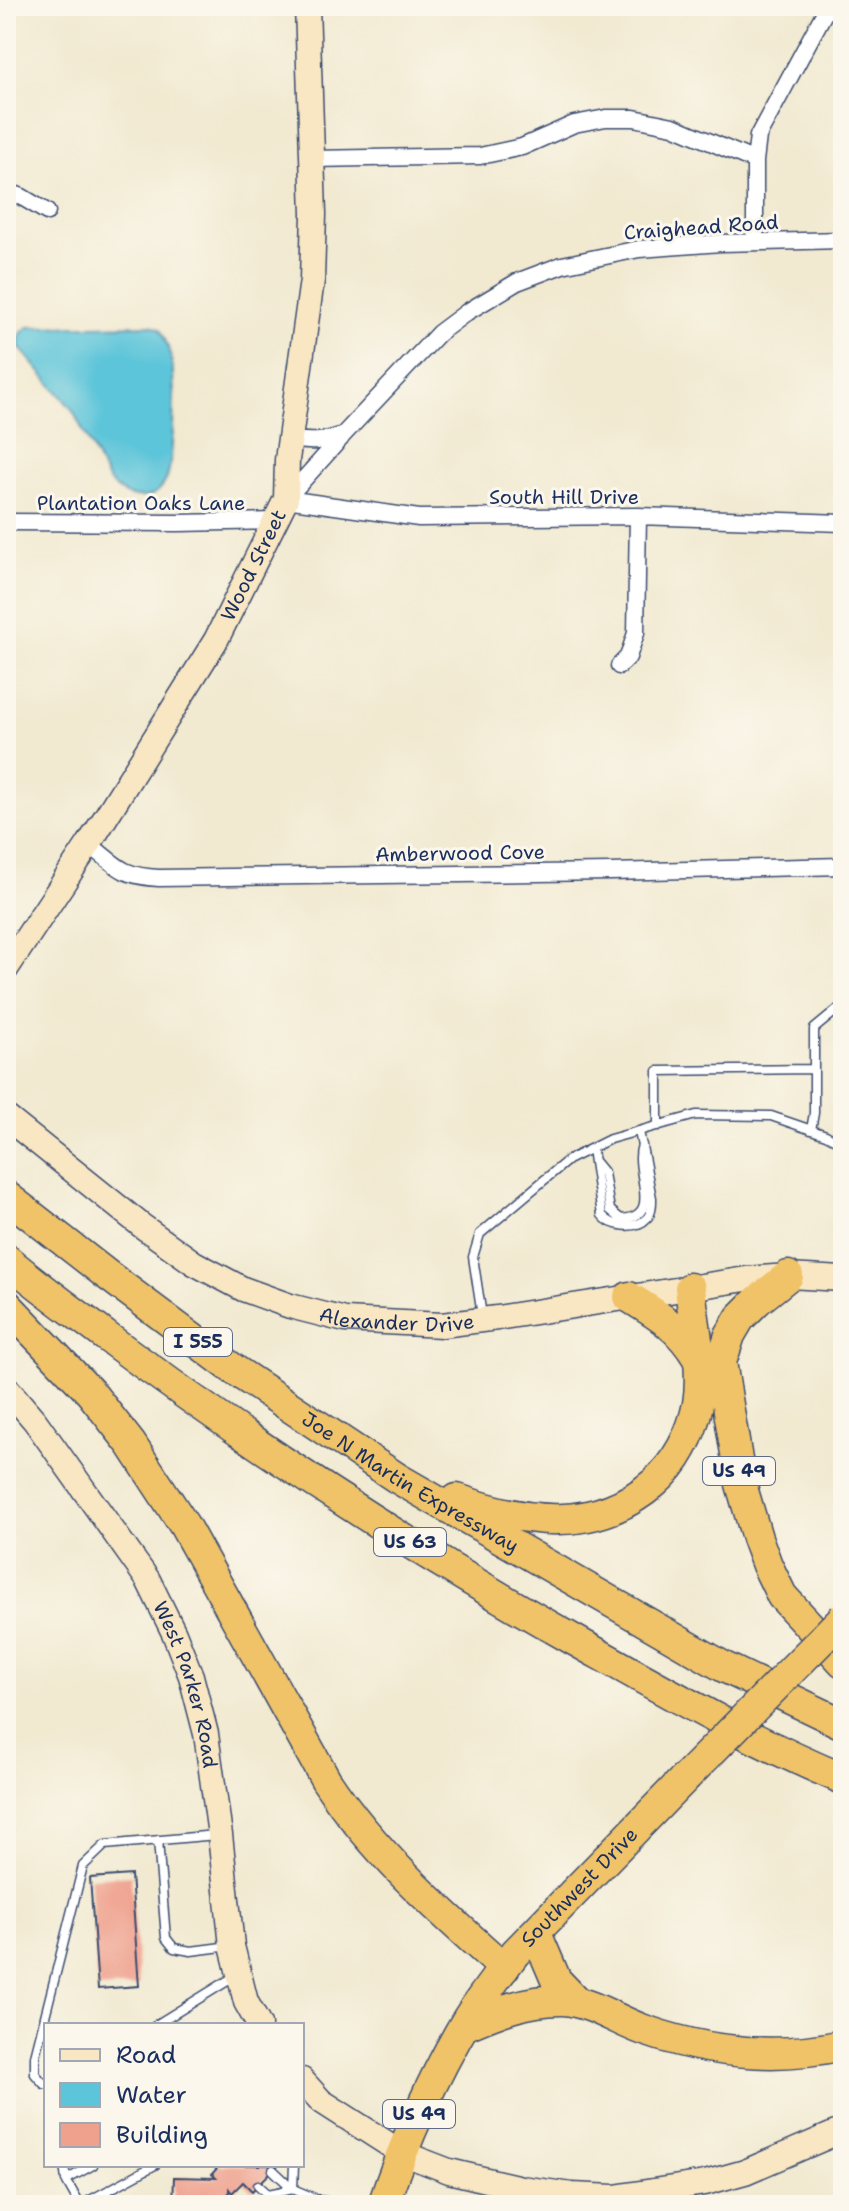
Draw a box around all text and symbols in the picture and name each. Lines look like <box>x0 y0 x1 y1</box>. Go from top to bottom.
street label: Craighead Road <box>623 209 780 245</box>
street label: South Hill Drive <box>489 484 639 510</box>
street label: Plantation Oaks Lane <box>37 490 245 516</box>
street label: Wood Street <box>215 505 292 625</box>
street label: Amberwood Cove <box>375 839 545 867</box>
street label: Alexander Drive <box>317 1301 476 1338</box>
road number: I 555 <box>164 1328 232 1356</box>
street label: Joe N Martin Expressway <box>297 1405 524 1559</box>
road number: US 49 <box>703 1457 775 1485</box>
road number: US 63 <box>374 1528 446 1556</box>
street label: West Parker Road <box>147 1597 224 1770</box>
street label: Southwest Drive <box>515 1822 643 1952</box>
legend <box>44 2023 304 2167</box>
text: Road <box>116 2039 176 2071</box>
text: Water <box>116 2079 187 2111</box>
road number: US 49 <box>383 2100 455 2128</box>
text: Building <box>116 2119 208 2151</box>

